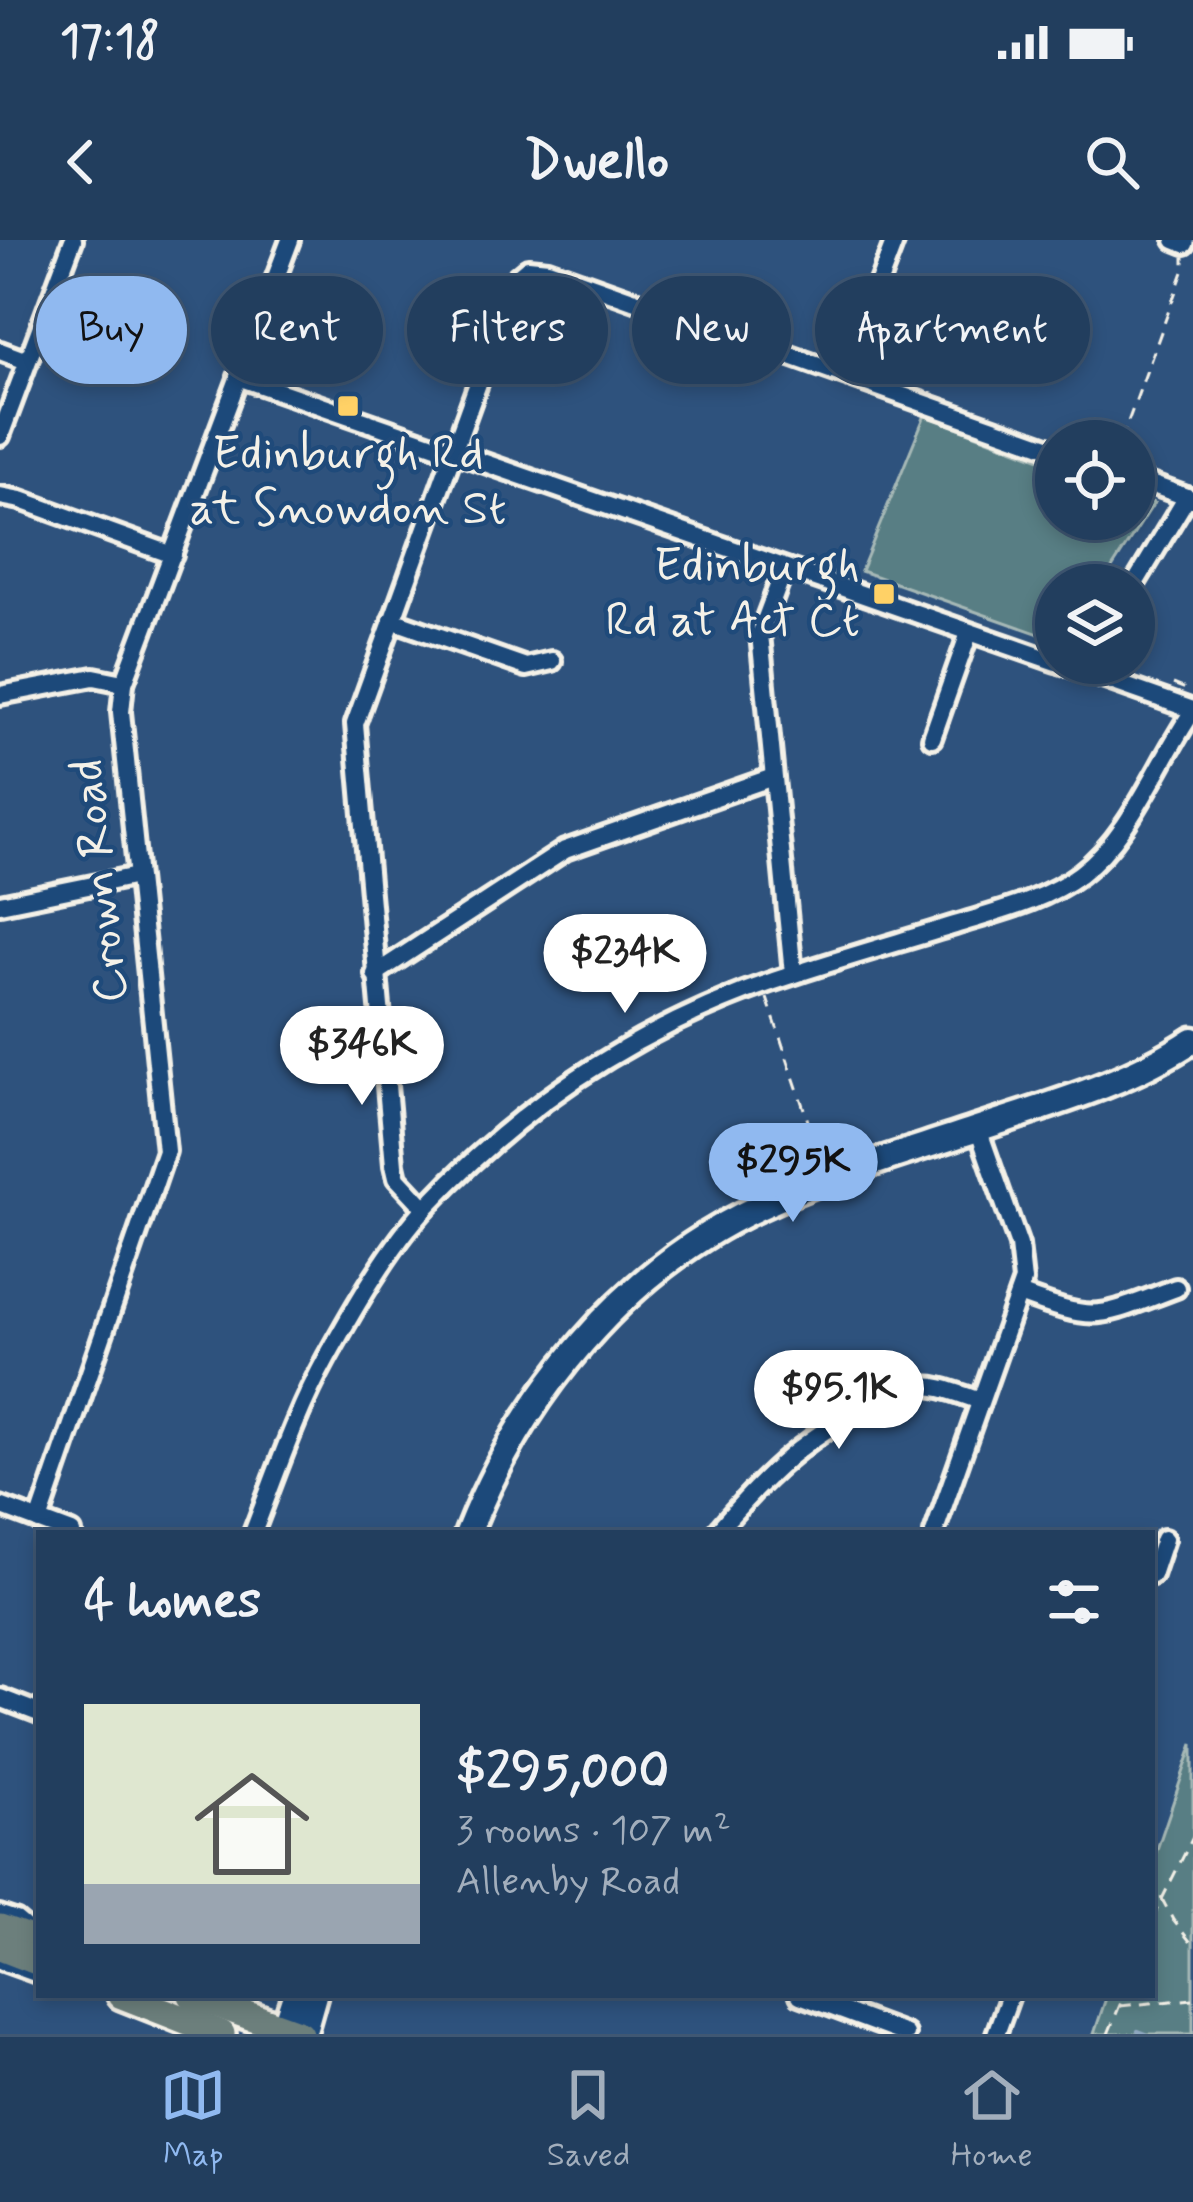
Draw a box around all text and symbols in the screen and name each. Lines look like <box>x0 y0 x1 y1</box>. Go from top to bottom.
text: 17:18 <box>60 13 160 72</box>
text: Dwello <box>524 127 669 198</box>
icon: back <box>48 129 114 195</box>
icon: search <box>1079 129 1145 195</box>
chip: Buy <box>36 276 187 384</box>
chip: Rent <box>211 276 383 384</box>
chip: Filters <box>407 276 608 384</box>
chip: New <box>632 276 791 384</box>
chip: Apartment <box>815 276 1090 384</box>
marker: Edinburgh Rd at Snowdon St <box>335 393 361 419</box>
map controls <box>1035 420 1155 684</box>
button: locate <box>1035 420 1155 540</box>
place label: Edinburgh Rd at Snowdon St <box>189 423 507 541</box>
place label: Edinburgh Rd at Act Ct <box>605 535 860 653</box>
button: layers <box>1035 564 1155 684</box>
marker: Edinburgh Rd at Act Ct <box>871 581 897 607</box>
street label: Crown Road <box>56 756 144 1006</box>
pin: $234K <box>541 914 709 1016</box>
text: $234K <box>570 927 680 978</box>
pin: $346K <box>278 1006 446 1108</box>
text: $346K <box>307 1019 417 1070</box>
pin: $295K <box>709 1123 877 1225</box>
text: $295K <box>736 1136 850 1187</box>
pin: $95.1K <box>741 1350 937 1452</box>
text: $95.1K <box>781 1363 897 1414</box>
text: 4 homes <box>84 1569 261 1635</box>
icon: filters <box>1041 1569 1107 1635</box>
text: $295,000 <box>456 1740 669 1806</box>
icon: home <box>180 1752 324 1896</box>
text: 3 rooms · 107 m² <box>456 1806 731 1857</box>
text: Allenby Road <box>456 1857 680 1908</box>
tab: Map <box>160 2062 226 2178</box>
tab: Saved <box>547 2062 630 2178</box>
tab: Home <box>951 2062 1033 2178</box>

